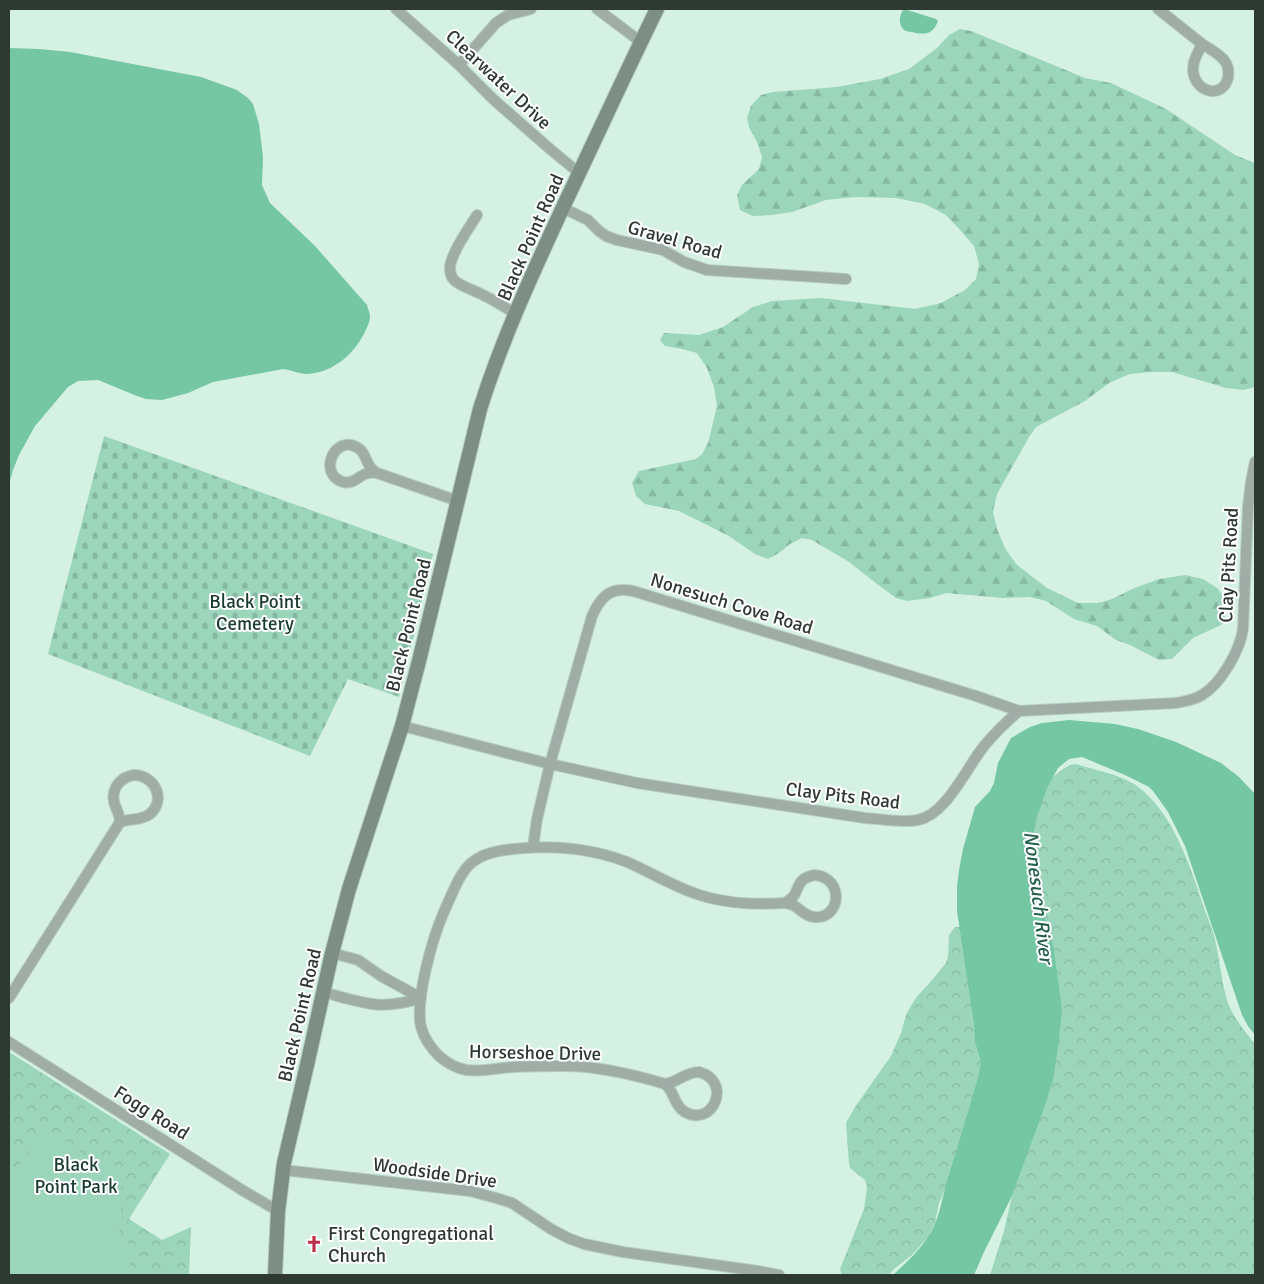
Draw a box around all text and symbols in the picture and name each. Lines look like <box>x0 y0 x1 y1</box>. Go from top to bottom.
street label: Clearwater Drive <box>440 25 556 135</box>
street label: Black Point Road <box>492 170 570 305</box>
street label: Gravel Road <box>625 215 725 265</box>
street label: Clay Pits Road <box>1214 507 1244 623</box>
street label: Black Point Road <box>381 556 437 694</box>
street label: Nonesuch Cove Road <box>648 568 816 640</box>
park label: Black Point Cemetery <box>209 590 301 636</box>
street label: Clay Pits Road <box>784 777 902 815</box>
water label: Nonesuch River <box>1018 830 1059 967</box>
street label: Black Point Road <box>273 946 327 1084</box>
street label: Horseshoe Drive <box>469 1040 601 1066</box>
street label: Fogg Road <box>109 1080 194 1145</box>
street label: Woodside Drive <box>371 1152 498 1194</box>
park label: Black Point Park <box>35 1153 118 1199</box>
place label: First Congregational Church <box>328 1222 494 1268</box>
church icon: First Congregational Church <box>304 1234 324 1254</box>

